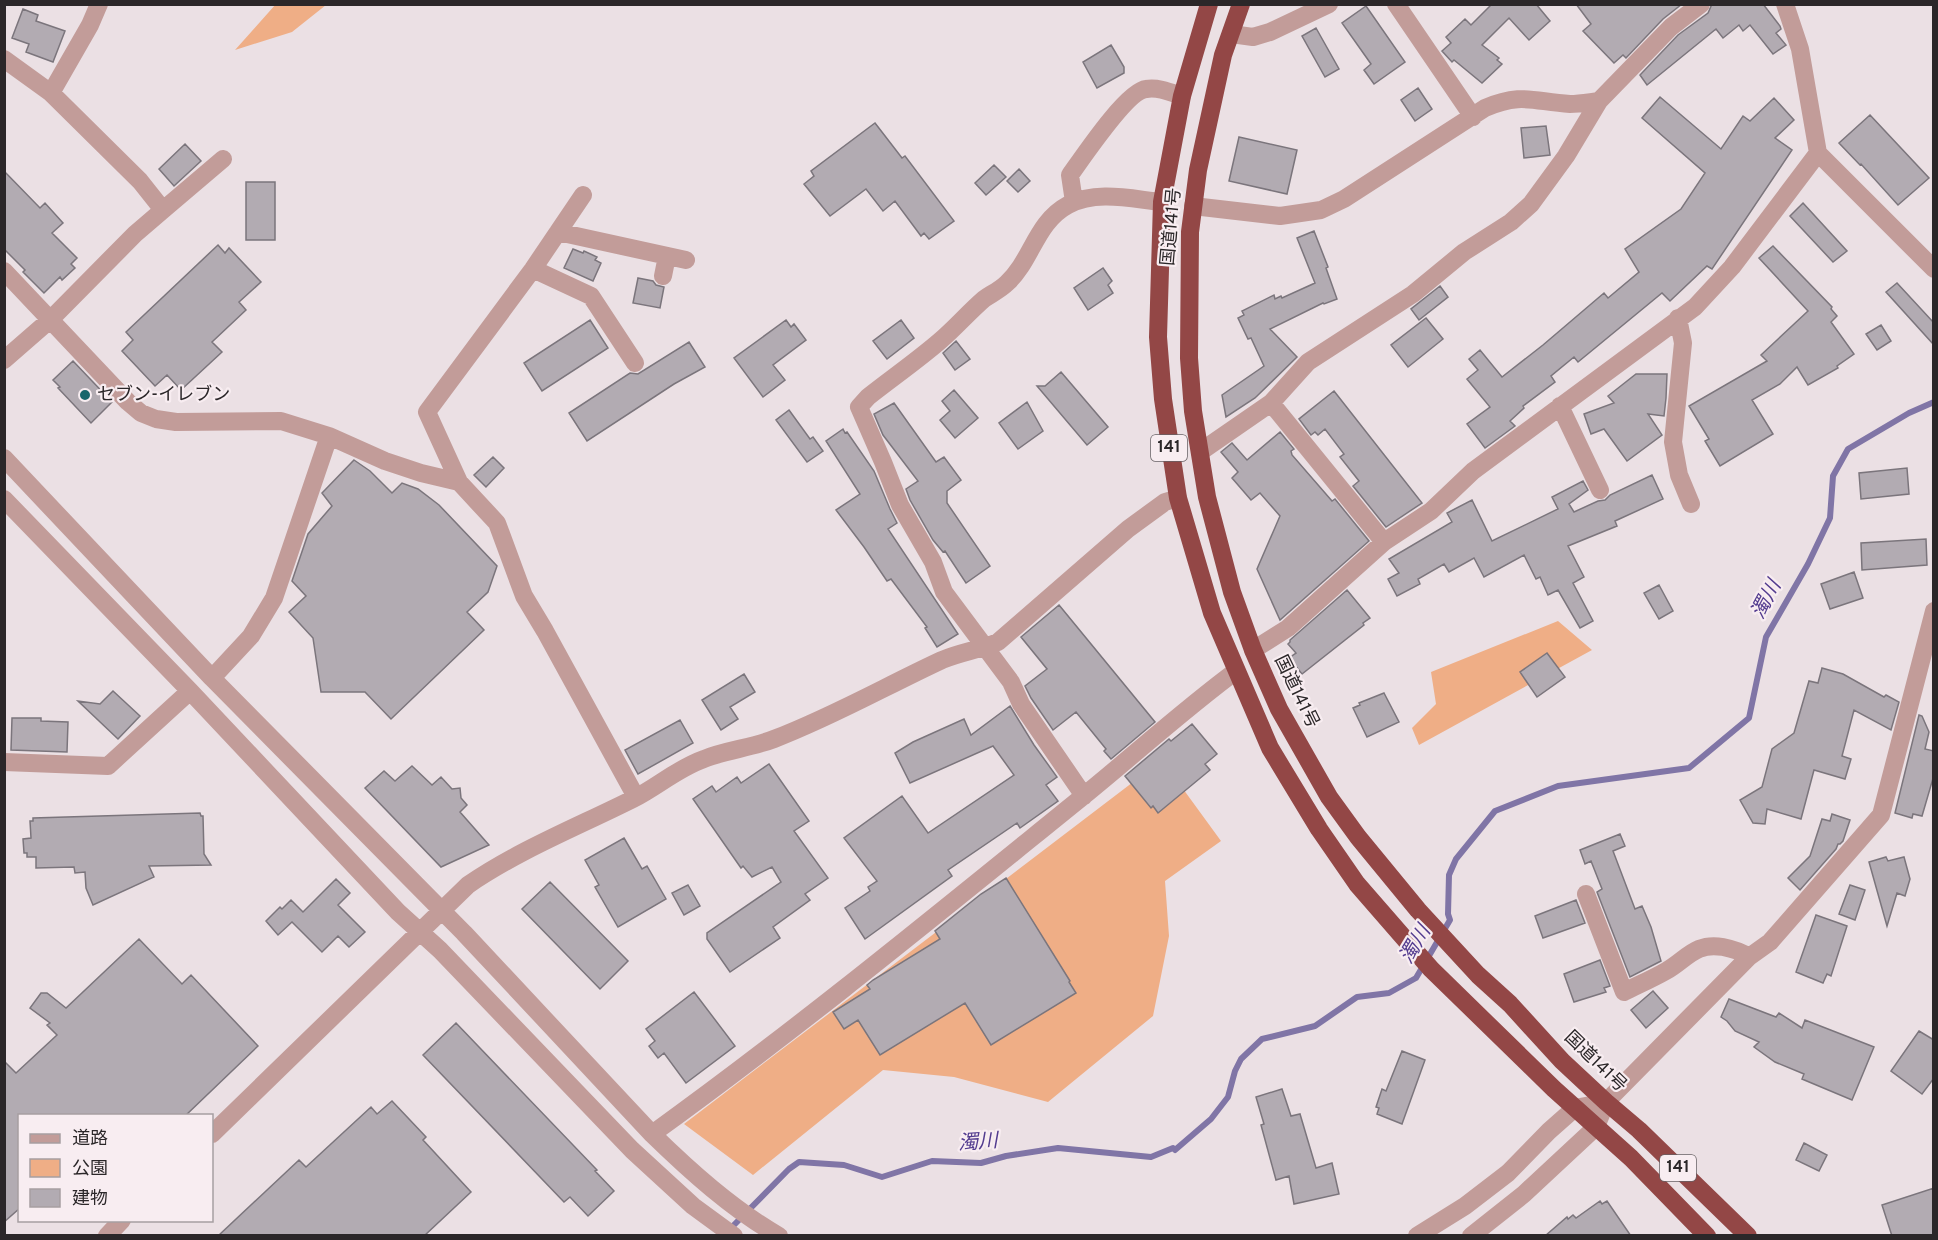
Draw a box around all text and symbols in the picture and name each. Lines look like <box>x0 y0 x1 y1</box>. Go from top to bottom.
street label: 国道141号 <box>1157 187 1187 267</box>
place label: セブン-イレブン <box>97 384 230 407</box>
marker: セブン-イレブン <box>78 388 92 402</box>
road number: 141 <box>1151 435 1187 461</box>
water label: 濁川 <box>1746 574 1789 624</box>
street label: 国道141号 <box>1269 652 1323 732</box>
water label: 濁川 <box>1395 919 1438 969</box>
street label: 国道141号 <box>1559 1027 1631 1097</box>
legend <box>18 1114 213 1222</box>
text: 道路 <box>72 1128 108 1151</box>
water label: 濁川 <box>957 1128 1001 1157</box>
road number: 141 <box>1660 1155 1696 1181</box>
text: 公園 <box>72 1158 108 1181</box>
text: 建物 <box>72 1188 108 1211</box>

